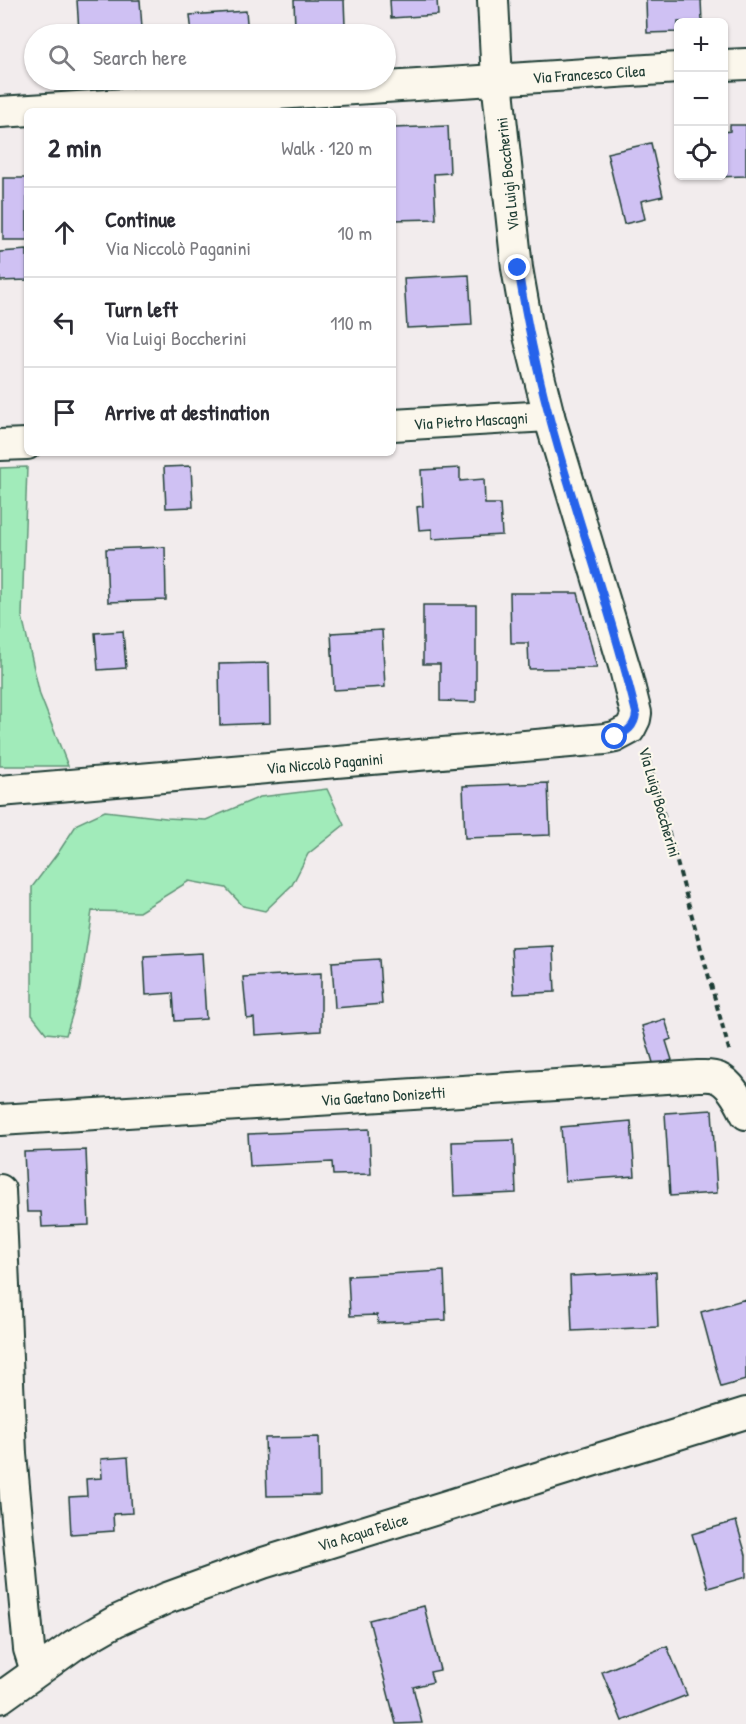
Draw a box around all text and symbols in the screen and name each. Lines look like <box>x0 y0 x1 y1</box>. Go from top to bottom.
map controls <box>674 18 728 180</box>
button: + <box>674 18 728 72</box>
search box <box>24 24 396 90</box>
icon: search <box>45 41 78 74</box>
text: Search here <box>93 42 187 72</box>
street label: Via Francesco Cilea <box>532 59 646 88</box>
button: − <box>674 72 728 126</box>
street label: Via Luigi Boccherini <box>490 116 524 232</box>
button: locate <box>674 126 728 180</box>
text: 2 min <box>48 130 101 165</box>
text: Walk · 120 m <box>281 134 372 161</box>
text: Continue <box>105 204 176 234</box>
icon: ahead <box>48 216 81 249</box>
text: 10 m <box>338 219 372 246</box>
text: Via Niccolò Paganini <box>105 234 251 261</box>
route end <box>504 254 530 280</box>
text: Turn left <box>105 294 178 324</box>
icon: left <box>48 306 81 339</box>
text: 110 m <box>330 309 372 336</box>
text: Via Luigi Boccherini <box>105 324 247 351</box>
icon: arrive <box>48 396 81 429</box>
text: Arrive at destination <box>105 397 270 427</box>
street label: Via Pietro Mascagni <box>413 406 529 435</box>
route start <box>601 723 627 749</box>
street label: Via Luigi Boccherini <box>634 744 686 860</box>
street label: Via Niccolò Paganini <box>266 747 384 779</box>
street label: Via Gaetano Donizetti <box>320 1081 446 1111</box>
street label: Via Acqua Felice <box>315 1507 411 1556</box>

